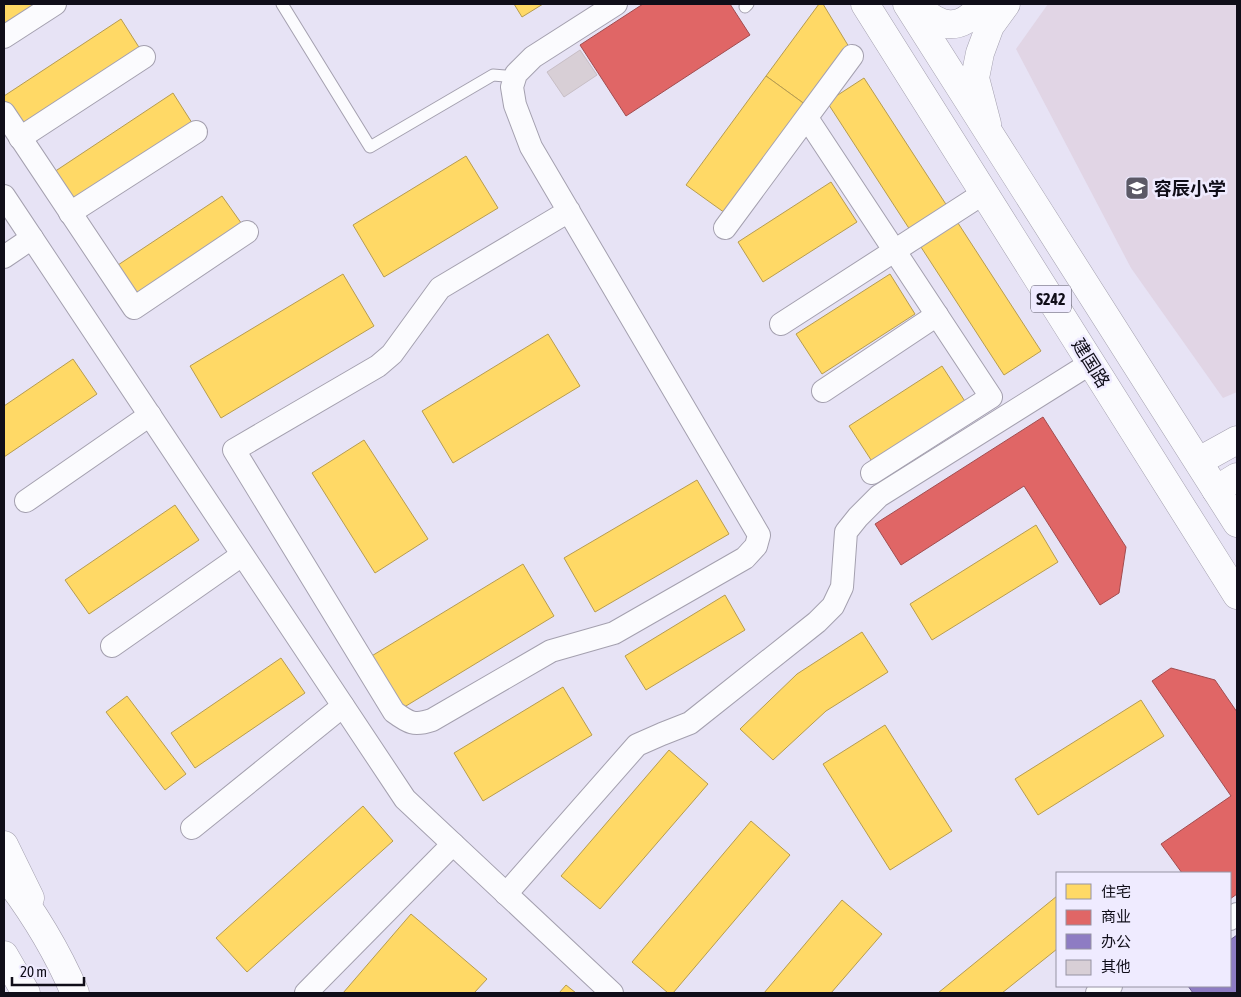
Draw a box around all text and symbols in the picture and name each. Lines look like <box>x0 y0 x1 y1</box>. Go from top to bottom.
school or university icon: 容辰小学 <box>1124 175 1150 201</box>
place label: 容辰小学 <box>1154 178 1226 199</box>
road number: S242 <box>1031 286 1071 312</box>
street label: 建国路 <box>1068 335 1114 391</box>
legend <box>1056 872 1231 987</box>
text: 住宅 <box>1101 883 1131 900</box>
text: 商业 <box>1101 908 1131 925</box>
text: 办公 <box>1101 933 1131 950</box>
scale bar <box>12 954 85 986</box>
text: 其他 <box>1101 958 1131 975</box>
text: 20 m <box>20 963 47 980</box>

